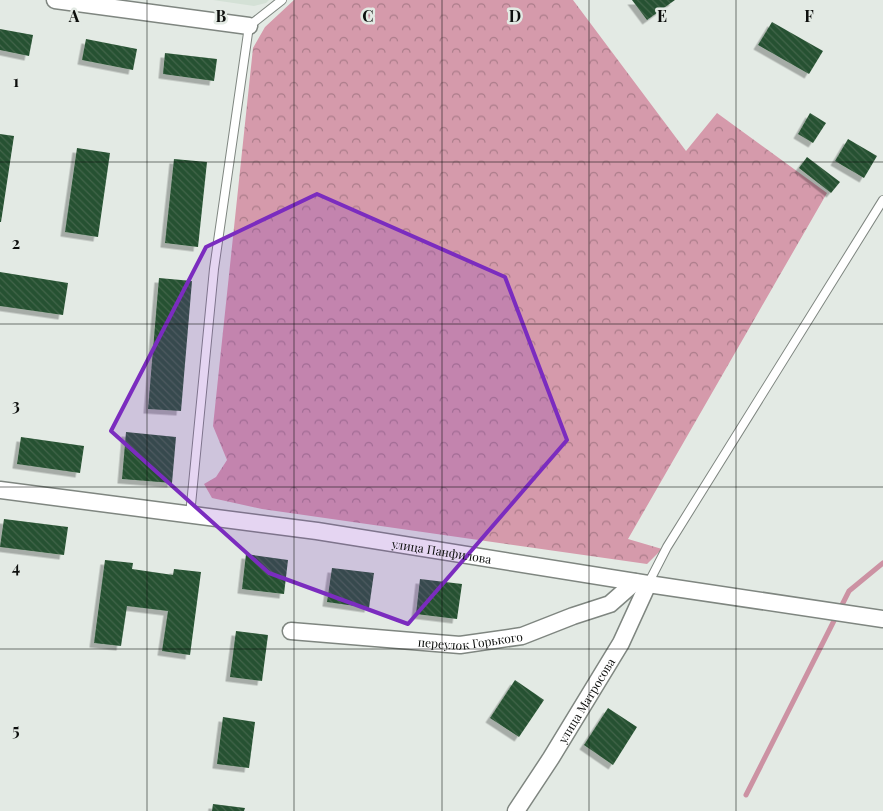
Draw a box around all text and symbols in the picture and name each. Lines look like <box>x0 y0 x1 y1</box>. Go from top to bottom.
text: A <box>68 5 80 26</box>
text: B <box>216 5 227 26</box>
text: C <box>362 5 374 26</box>
text: D <box>509 5 521 26</box>
text: E <box>657 5 667 26</box>
text: F <box>804 5 814 26</box>
text: 1 <box>13 70 19 91</box>
text: 2 <box>12 232 20 253</box>
text: 3 <box>12 394 20 415</box>
street label: улица Панфилова <box>390 535 493 567</box>
text: 4 <box>12 556 20 577</box>
street label: переулок Горького <box>417 628 524 653</box>
street label: улица Матросова <box>554 655 618 747</box>
text: 5 <box>12 719 20 740</box>

